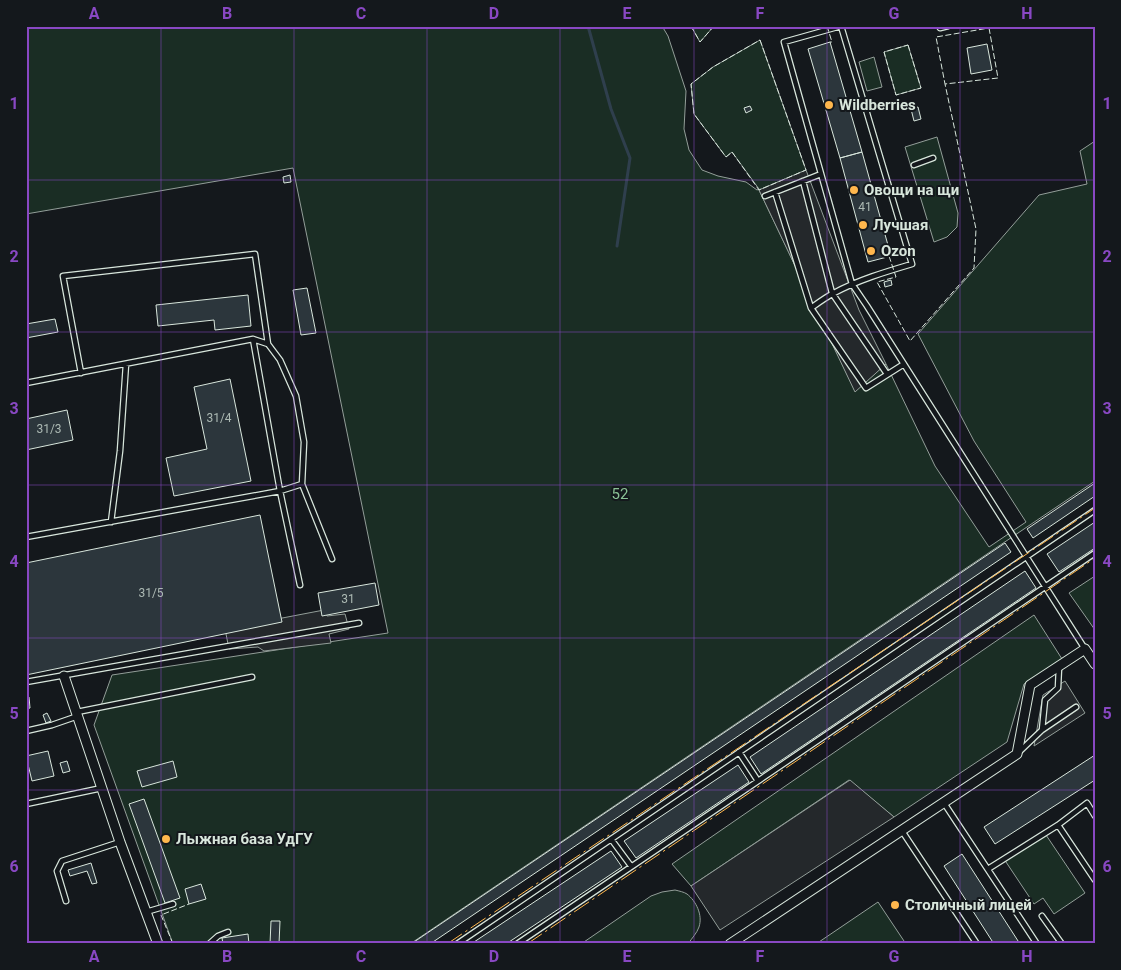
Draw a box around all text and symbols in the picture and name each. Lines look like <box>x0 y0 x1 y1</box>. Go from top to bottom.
text: A <box>89 4 100 23</box>
text: B <box>222 4 232 23</box>
text: C <box>356 4 366 23</box>
text: D <box>489 4 499 23</box>
text: E <box>623 4 632 23</box>
text: F <box>756 4 765 23</box>
text: G <box>889 4 900 23</box>
text: H <box>1021 4 1033 23</box>
text: 1 <box>9 94 19 113</box>
text: 1 <box>1102 94 1112 113</box>
place label: Wildberries <box>839 96 916 114</box>
marker: Wildberries <box>823 99 835 111</box>
place label: Овощи на щи <box>864 181 959 199</box>
marker: Овощи на щи <box>848 184 860 196</box>
house number: 41 <box>858 200 872 214</box>
place label: Лучшая <box>873 216 928 234</box>
marker: Лучшая <box>857 219 869 231</box>
place label: Ozon <box>881 242 916 260</box>
marker: Ozon <box>865 245 877 257</box>
text: 2 <box>9 247 19 266</box>
text: 2 <box>1102 247 1112 266</box>
text: 3 <box>9 399 19 418</box>
text: 3 <box>1102 399 1112 418</box>
house number: 31/4 <box>206 411 232 425</box>
house number: 31/3 <box>36 422 62 436</box>
park label: 52 <box>612 485 628 503</box>
text: 4 <box>9 552 19 571</box>
text: 4 <box>1102 552 1112 571</box>
house number: 31/5 <box>138 586 164 600</box>
house number: 31 <box>341 592 355 606</box>
text: 5 <box>9 704 19 723</box>
text: 5 <box>1102 704 1112 723</box>
place label: Лыжная база УдГУ <box>176 830 313 848</box>
marker: Лыжная база УдГУ <box>160 833 172 845</box>
text: 6 <box>9 857 19 876</box>
text: 6 <box>1102 857 1112 876</box>
place label: Столичный лицей <box>905 896 1032 914</box>
marker: Столичный лицей <box>889 899 901 911</box>
text: A <box>89 947 100 966</box>
text: B <box>222 947 232 966</box>
text: C <box>356 947 366 966</box>
text: D <box>489 947 499 966</box>
text: E <box>623 947 632 966</box>
text: F <box>756 947 765 966</box>
text: G <box>889 947 900 966</box>
text: H <box>1021 947 1033 966</box>

